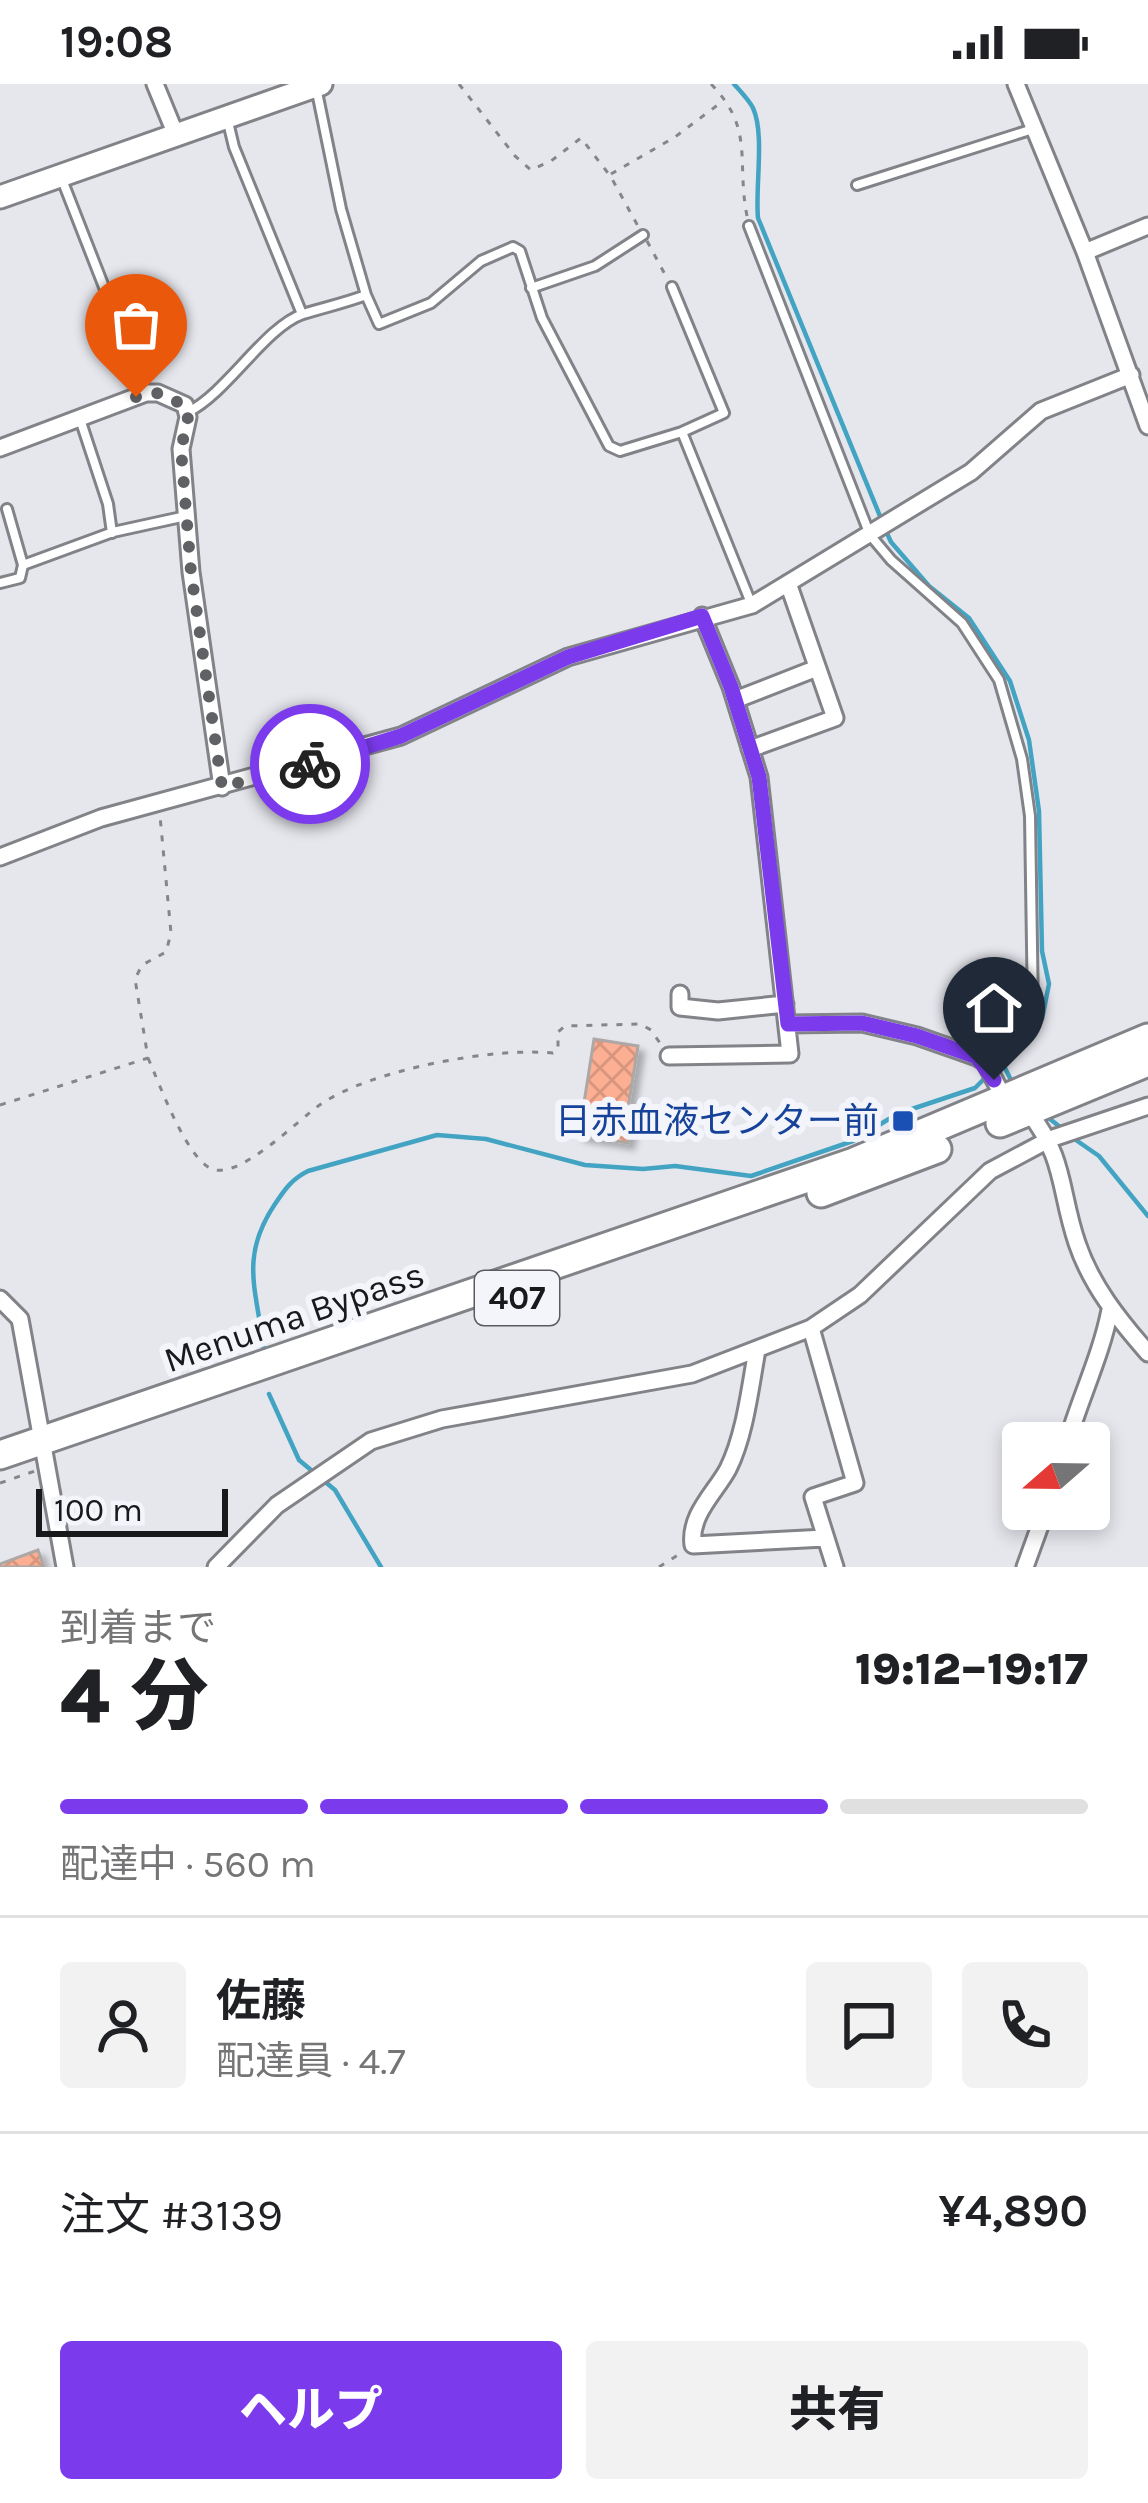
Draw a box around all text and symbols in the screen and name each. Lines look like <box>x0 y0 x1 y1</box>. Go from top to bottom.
text: 19:08 <box>60 16 173 68</box>
pin <box>85 274 187 397</box>
icon: bag <box>103 292 169 358</box>
courier <box>250 704 370 824</box>
icon: bike <box>277 731 343 797</box>
pin <box>943 957 1045 1080</box>
icon: home <box>961 975 1027 1041</box>
place label: 日赤血液センター前 <box>555 1100 879 1142</box>
marker: 日赤血液センター前 <box>890 1108 916 1134</box>
street label: Menuma Bypass <box>158 1253 430 1381</box>
road number: 407 <box>475 1271 559 1325</box>
north arrow <box>1002 1422 1110 1530</box>
map controls <box>1002 1422 1110 1530</box>
scale bar <box>36 1483 228 1536</box>
text: 100 m <box>54 1491 143 1529</box>
text: 到着まで <box>60 1605 216 1651</box>
text: 19:12–19:17 <box>855 1643 1088 1695</box>
text: 4 分 <box>60 1651 208 1743</box>
text: 配達中 · 560 m <box>60 1841 316 1887</box>
button: person <box>60 1962 186 2088</box>
button: chat <box>806 1962 932 2088</box>
button: phone <box>962 1962 1088 2088</box>
text: 佐藤 <box>216 1975 306 2027</box>
text: 配達員 · 4.7 <box>216 2038 406 2084</box>
text: ¥4,890 <box>938 2185 1088 2237</box>
text: 注文 #3139 <box>60 2189 283 2241</box>
button: ヘルプ <box>60 2341 562 2479</box>
button: 共有 <box>586 2341 1088 2479</box>

